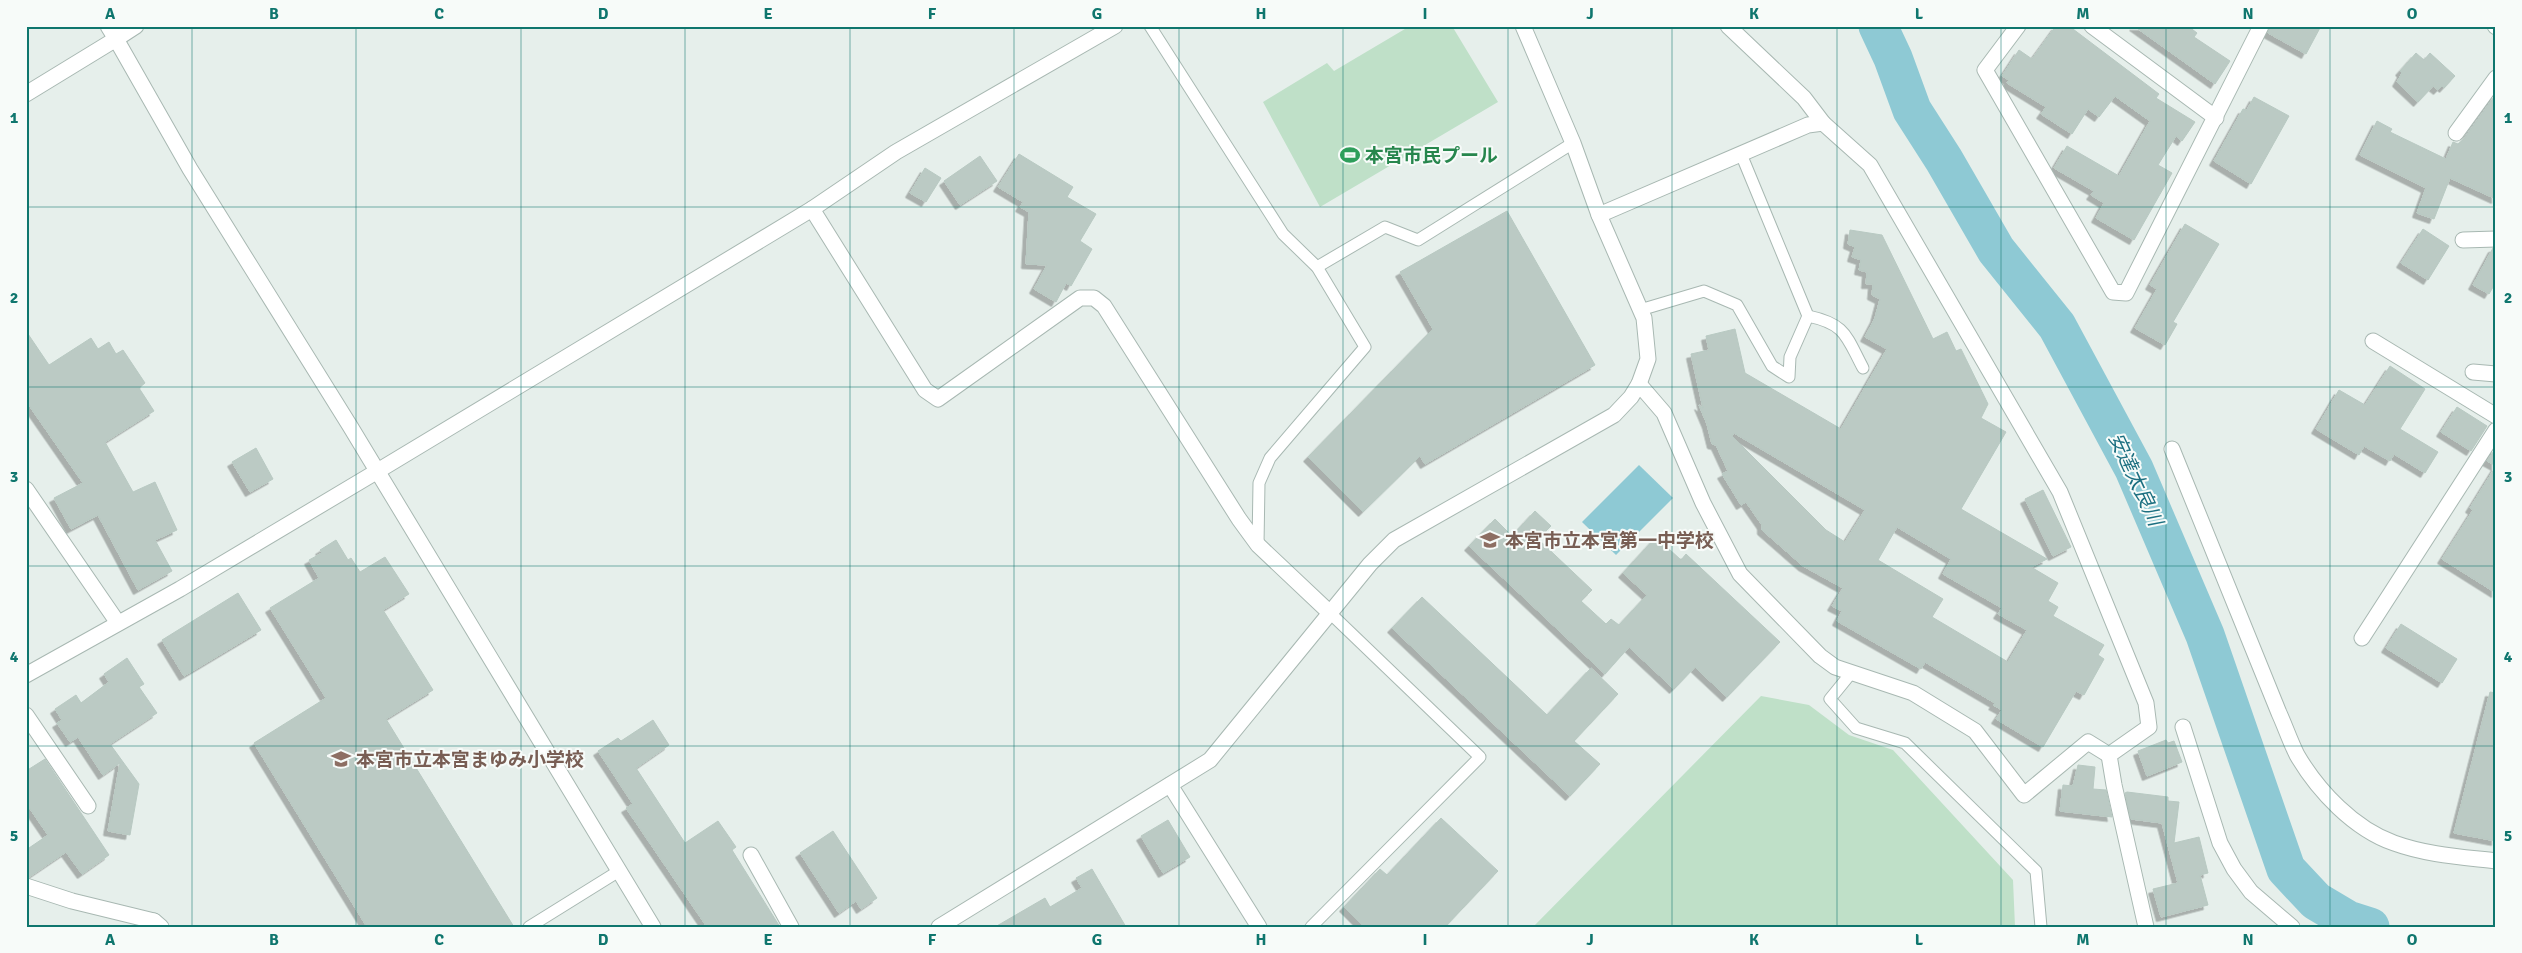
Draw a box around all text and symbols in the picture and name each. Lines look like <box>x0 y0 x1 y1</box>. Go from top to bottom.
text: A <box>105 4 116 24</box>
text: B <box>269 4 279 24</box>
text: C <box>434 4 444 24</box>
text: D <box>598 4 609 24</box>
text: E <box>763 4 773 24</box>
text: F <box>928 4 937 24</box>
text: G <box>1092 4 1102 24</box>
text: H <box>1256 4 1266 24</box>
text: I <box>1422 4 1428 24</box>
text: J <box>1586 4 1594 24</box>
text: K <box>1749 4 1759 24</box>
text: L <box>1915 4 1924 24</box>
text: M <box>2076 4 2090 24</box>
text: N <box>2242 4 2254 24</box>
text: O <box>2407 4 2418 24</box>
text: 1 <box>10 108 19 128</box>
text: 1 <box>2504 108 2513 128</box>
sports icon: 本宮市民プール <box>1339 144 1361 166</box>
place label: 本宮市民プール <box>1365 144 1498 168</box>
text: 2 <box>10 288 18 308</box>
text: 2 <box>2504 288 2512 308</box>
water label: 安達太良川 <box>2103 429 2169 532</box>
text: 3 <box>10 467 18 487</box>
text: 3 <box>2504 467 2512 487</box>
school or university icon: 本宮市立本宮第一中学校 <box>1479 529 1501 551</box>
place label: 本宮市立本宮第一中学校 <box>1505 529 1714 553</box>
text: 4 <box>10 647 19 667</box>
text: 4 <box>2504 647 2513 667</box>
school or university icon: 本宮市立本宮まゆみ小学校 <box>330 748 352 770</box>
place label: 本宮市立本宮まゆみ小学校 <box>356 748 584 772</box>
text: 5 <box>10 826 18 846</box>
text: 5 <box>2504 826 2512 846</box>
text: A <box>105 930 116 950</box>
text: B <box>269 930 279 950</box>
text: C <box>434 930 444 950</box>
text: D <box>598 930 609 950</box>
text: E <box>763 930 773 950</box>
text: F <box>928 930 937 950</box>
text: G <box>1092 930 1102 950</box>
text: H <box>1256 930 1266 950</box>
text: I <box>1422 930 1428 950</box>
text: J <box>1586 930 1594 950</box>
text: K <box>1749 930 1759 950</box>
text: L <box>1915 930 1924 950</box>
text: M <box>2076 930 2090 950</box>
text: N <box>2242 930 2254 950</box>
text: O <box>2407 930 2418 950</box>

